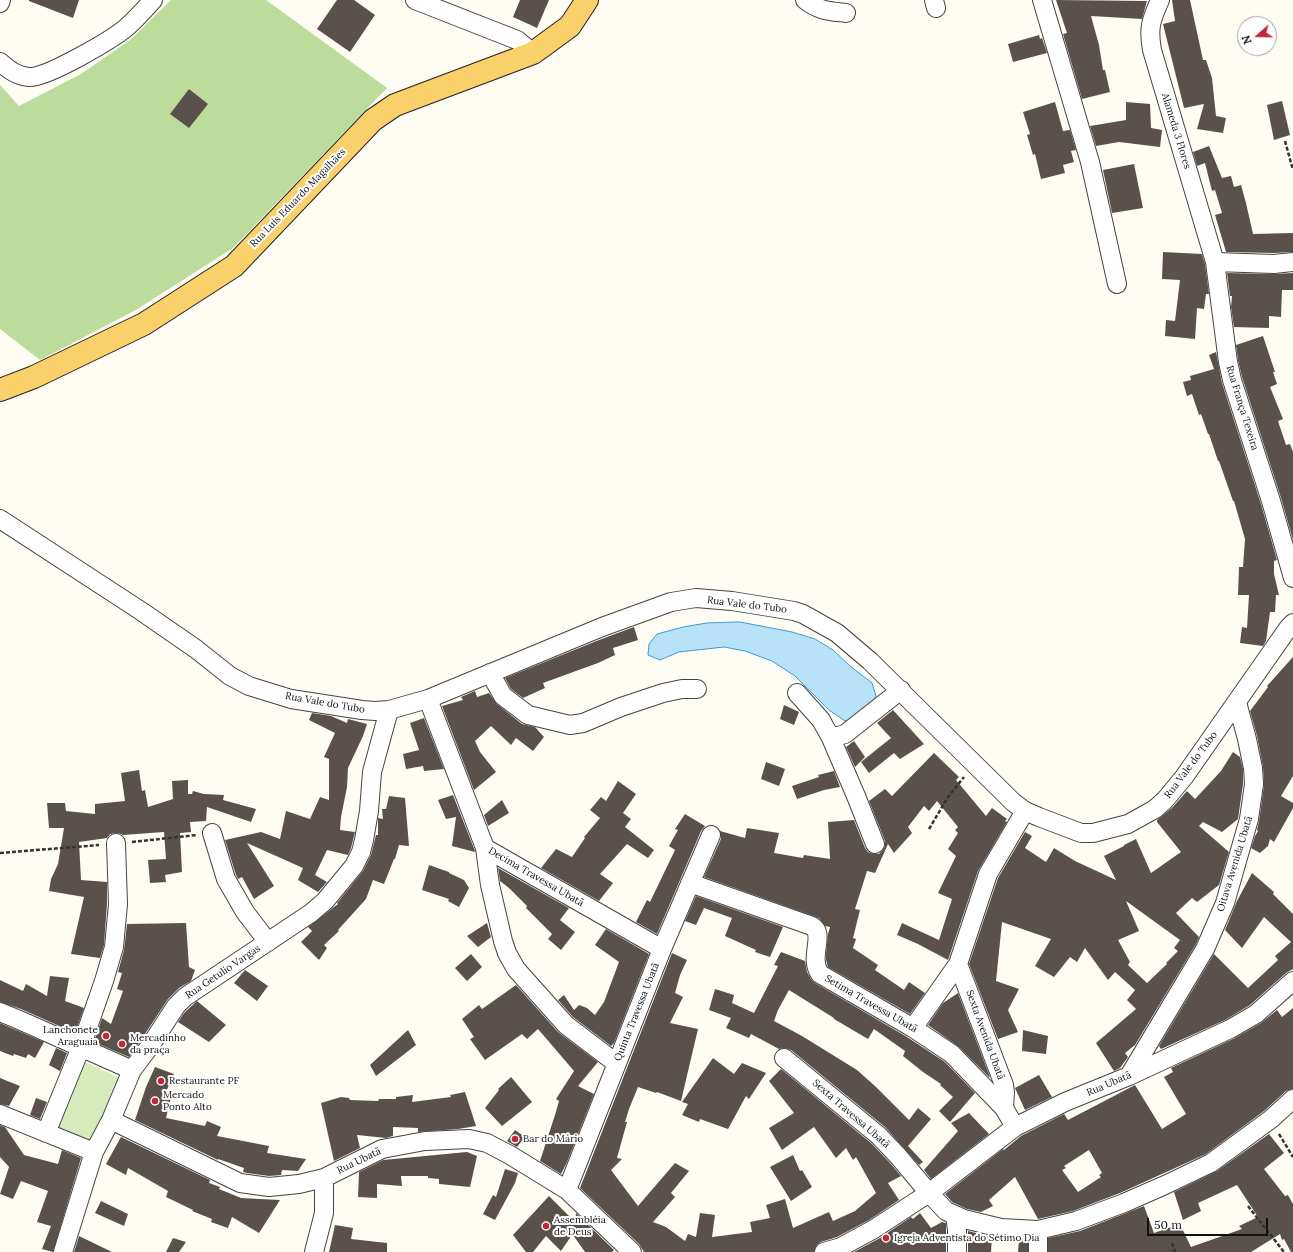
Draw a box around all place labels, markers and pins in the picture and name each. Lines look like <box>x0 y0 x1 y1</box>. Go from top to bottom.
place label: Lanchonete Araguaia <box>43 1024 98 1048</box>
marker: Lanchonete Araguaia <box>101 1031 111 1041</box>
place label: Mercadinho da praça <box>130 1032 186 1056</box>
marker: Mercadinho da praça <box>117 1039 127 1049</box>
place label: Restaurante PF <box>169 1075 239 1087</box>
marker: Restaurante PF <box>156 1076 166 1086</box>
place label: Mercado Ponto Alto <box>163 1089 212 1112</box>
marker: Mercado Ponto Alto <box>150 1096 160 1106</box>
place label: Bar do Mário <box>523 1133 583 1145</box>
marker: Bar do Mário <box>510 1134 520 1144</box>
place label: Assembléia de Deus <box>554 1214 606 1238</box>
marker: Assembléia de Deus <box>541 1221 551 1231</box>
place label: Igreja Adventista do Sétimo Dia <box>894 1232 1039 1244</box>
marker: Igreja Adventista do Sétimo Dia <box>881 1233 891 1243</box>

